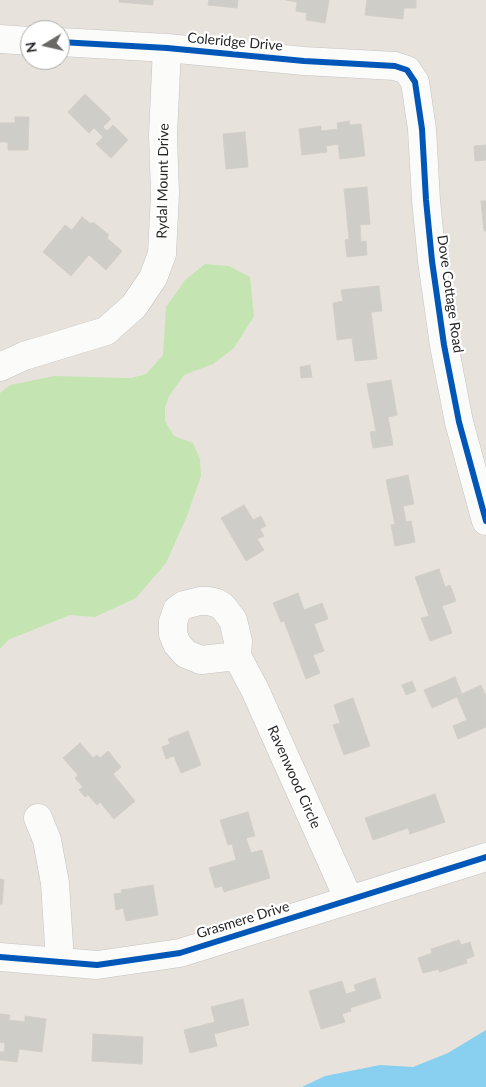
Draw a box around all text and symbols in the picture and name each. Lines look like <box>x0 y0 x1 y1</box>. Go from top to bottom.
north arrow <box>20 20 70 70</box>
street label: Coleridge Drive <box>187 29 283 55</box>
text: N <box>21 41 40 54</box>
street label: Rydal Mount Drive <box>154 123 172 239</box>
street label: Dove Cottage Road <box>433 234 467 354</box>
street label: Ravenwood Circle <box>264 723 324 831</box>
street label: Grasmere Drive <box>195 898 291 942</box>

